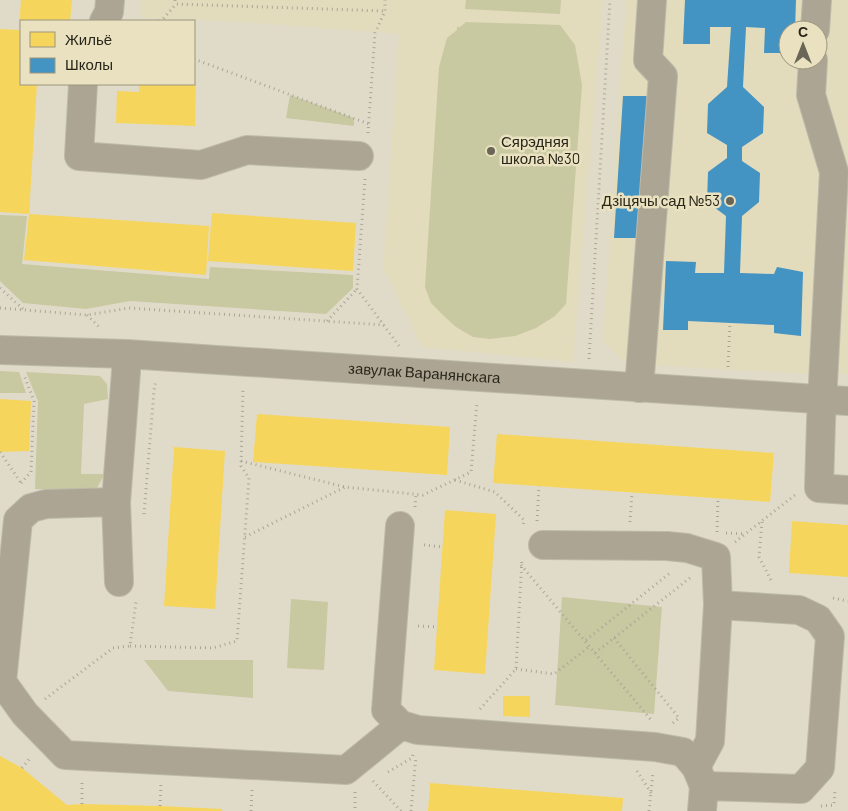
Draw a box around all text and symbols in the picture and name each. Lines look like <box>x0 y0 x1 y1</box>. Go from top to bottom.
legend <box>20 20 195 85</box>
north arrow <box>778 20 828 70</box>
text: С <box>798 23 808 40</box>
text: Жильё <box>65 30 112 48</box>
text: Школы <box>65 55 113 73</box>
place label: Сярэдняя школа №30 <box>501 132 580 167</box>
marker: Сярэдняя школа №30 <box>485 145 497 157</box>
place label: Дзіцячы сад №53 <box>602 191 720 209</box>
marker: Дзіцячы сад №53 <box>724 195 736 207</box>
street label: завулак Варанянскага <box>348 358 502 386</box>

